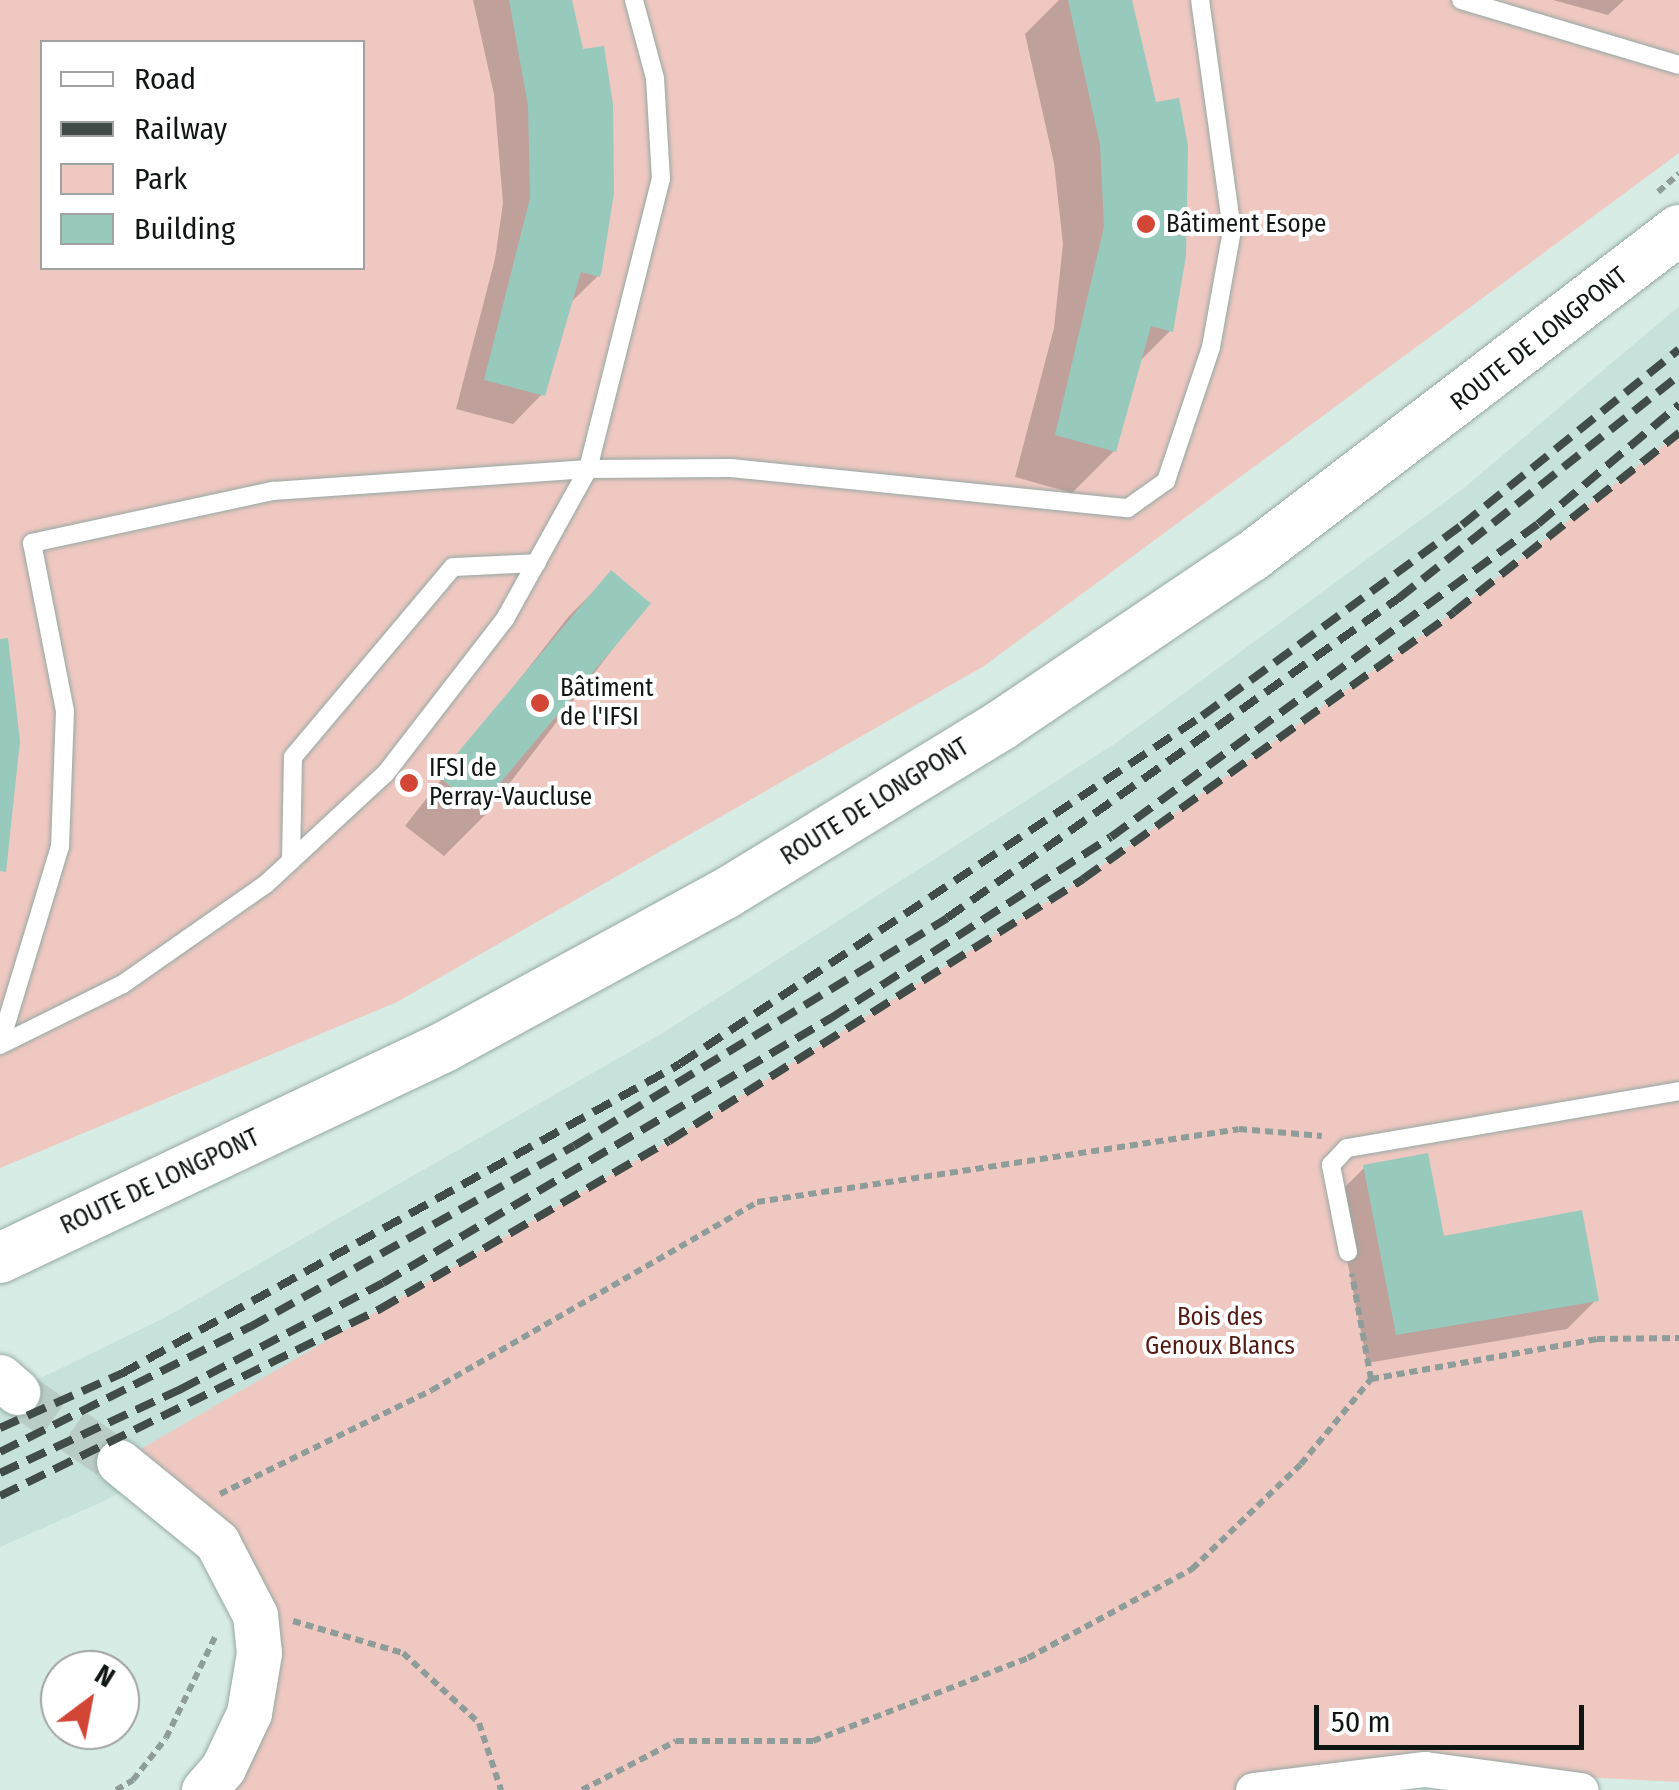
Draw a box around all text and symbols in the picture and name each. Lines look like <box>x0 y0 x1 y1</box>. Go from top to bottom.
legend <box>40 40 365 270</box>
text: Road <box>134 61 196 97</box>
text: Railway <box>134 111 227 147</box>
text: Park <box>134 161 187 197</box>
place label: Bâtiment Esope <box>1166 209 1326 239</box>
text: Building <box>134 211 235 247</box>
marker: Bâtiment Esope <box>1135 213 1157 235</box>
street label: ROUTE DE LONGPONT <box>1445 261 1633 417</box>
place label: Bâtiment de l'IFSI <box>560 674 653 733</box>
marker: Bâtiment de l'IFSI <box>529 692 551 714</box>
street label: ROUTE DE LONGPONT <box>776 732 974 872</box>
place label: IFSI de Perray-Vaucluse <box>429 754 592 813</box>
marker: IFSI de Perray-Vaucluse <box>398 772 420 794</box>
street label: ROUTE DE LONGPONT <box>56 1123 264 1241</box>
park label: Bois des Genoux Blancs <box>1145 1303 1295 1362</box>
north arrow <box>40 1650 140 1750</box>
text: N <box>89 1657 121 1694</box>
scale bar <box>1319 1685 1589 1747</box>
text: 50 m <box>1331 1704 1391 1740</box>

